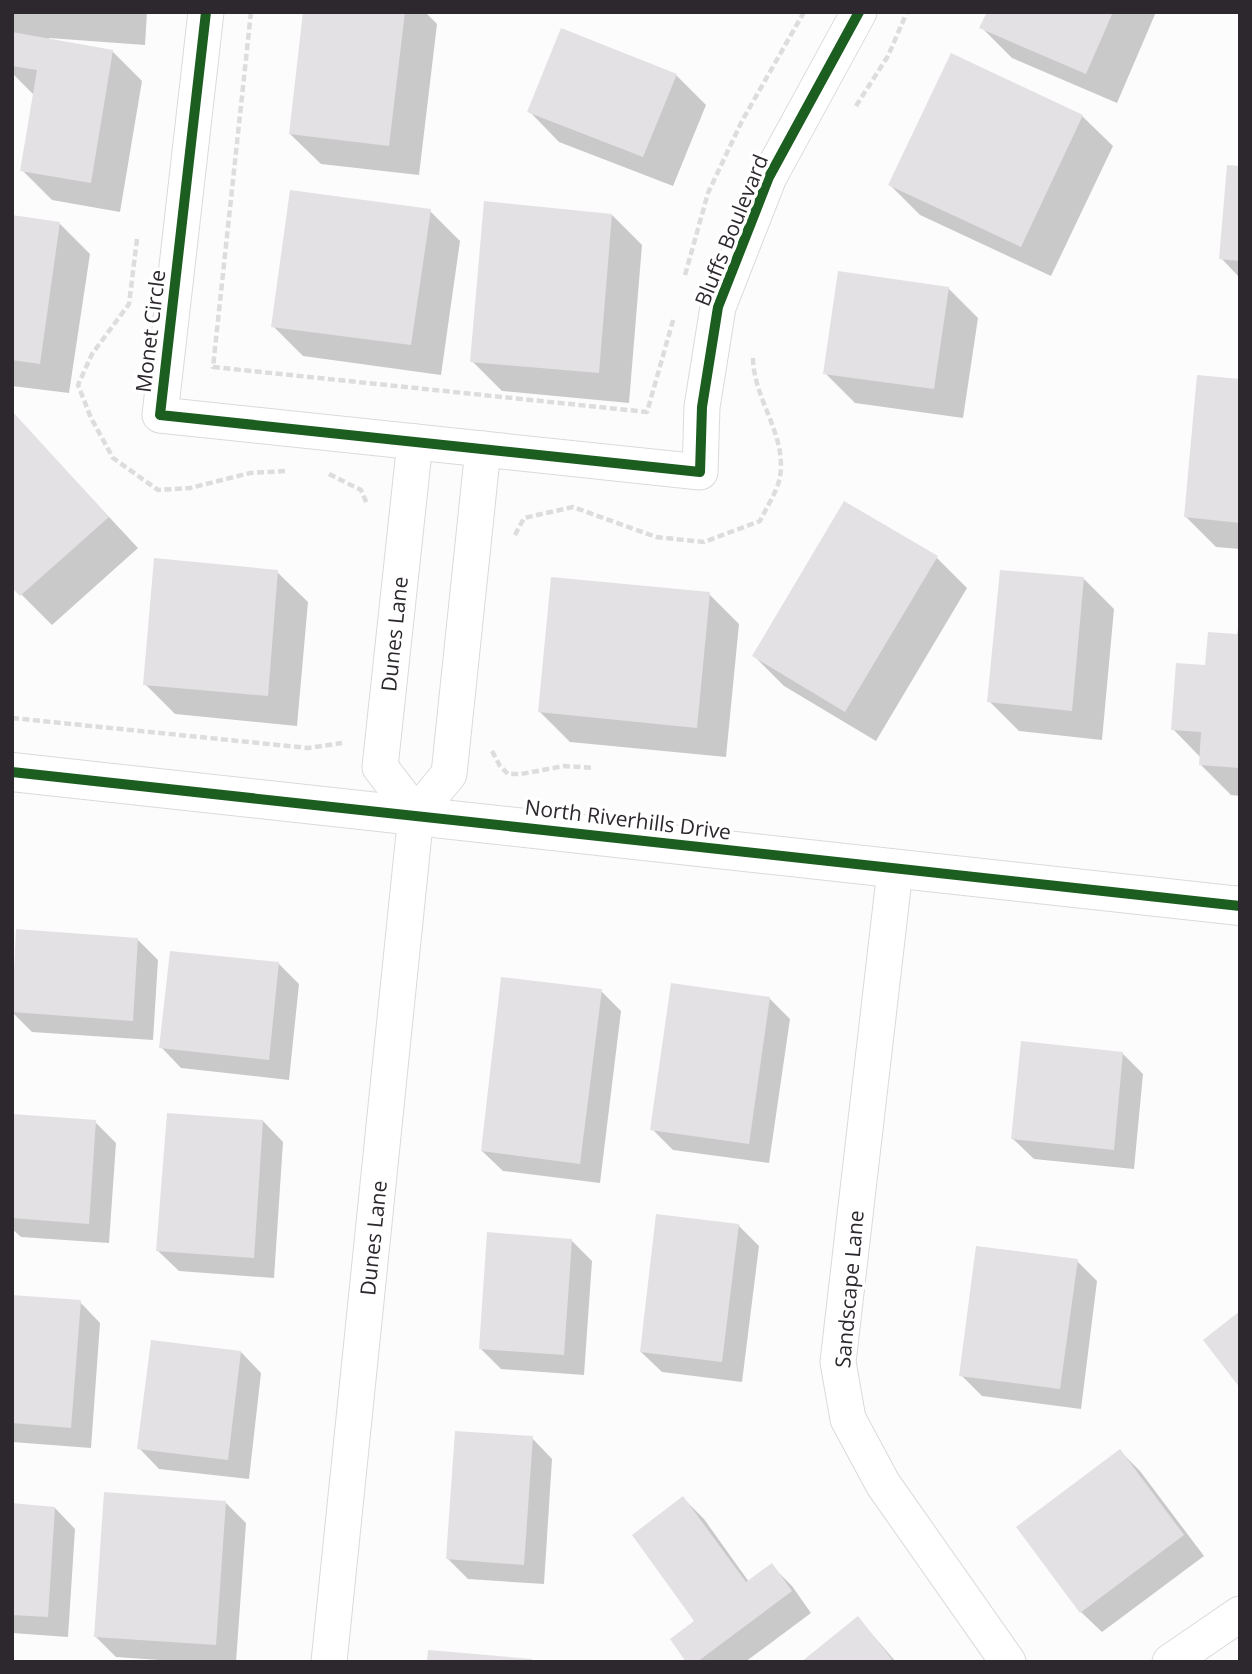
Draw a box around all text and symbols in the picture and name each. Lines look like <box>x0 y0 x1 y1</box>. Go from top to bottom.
street label: Bluffs Boulevard <box>688 150 774 310</box>
street label: Monet Circle <box>129 268 171 394</box>
street label: Dunes Lane <box>374 575 414 693</box>
street label: North Riverhills Drive <box>523 792 733 846</box>
street label: Dunes Lane <box>353 1179 393 1297</box>
street label: Sandscape Lane <box>828 1209 870 1369</box>

